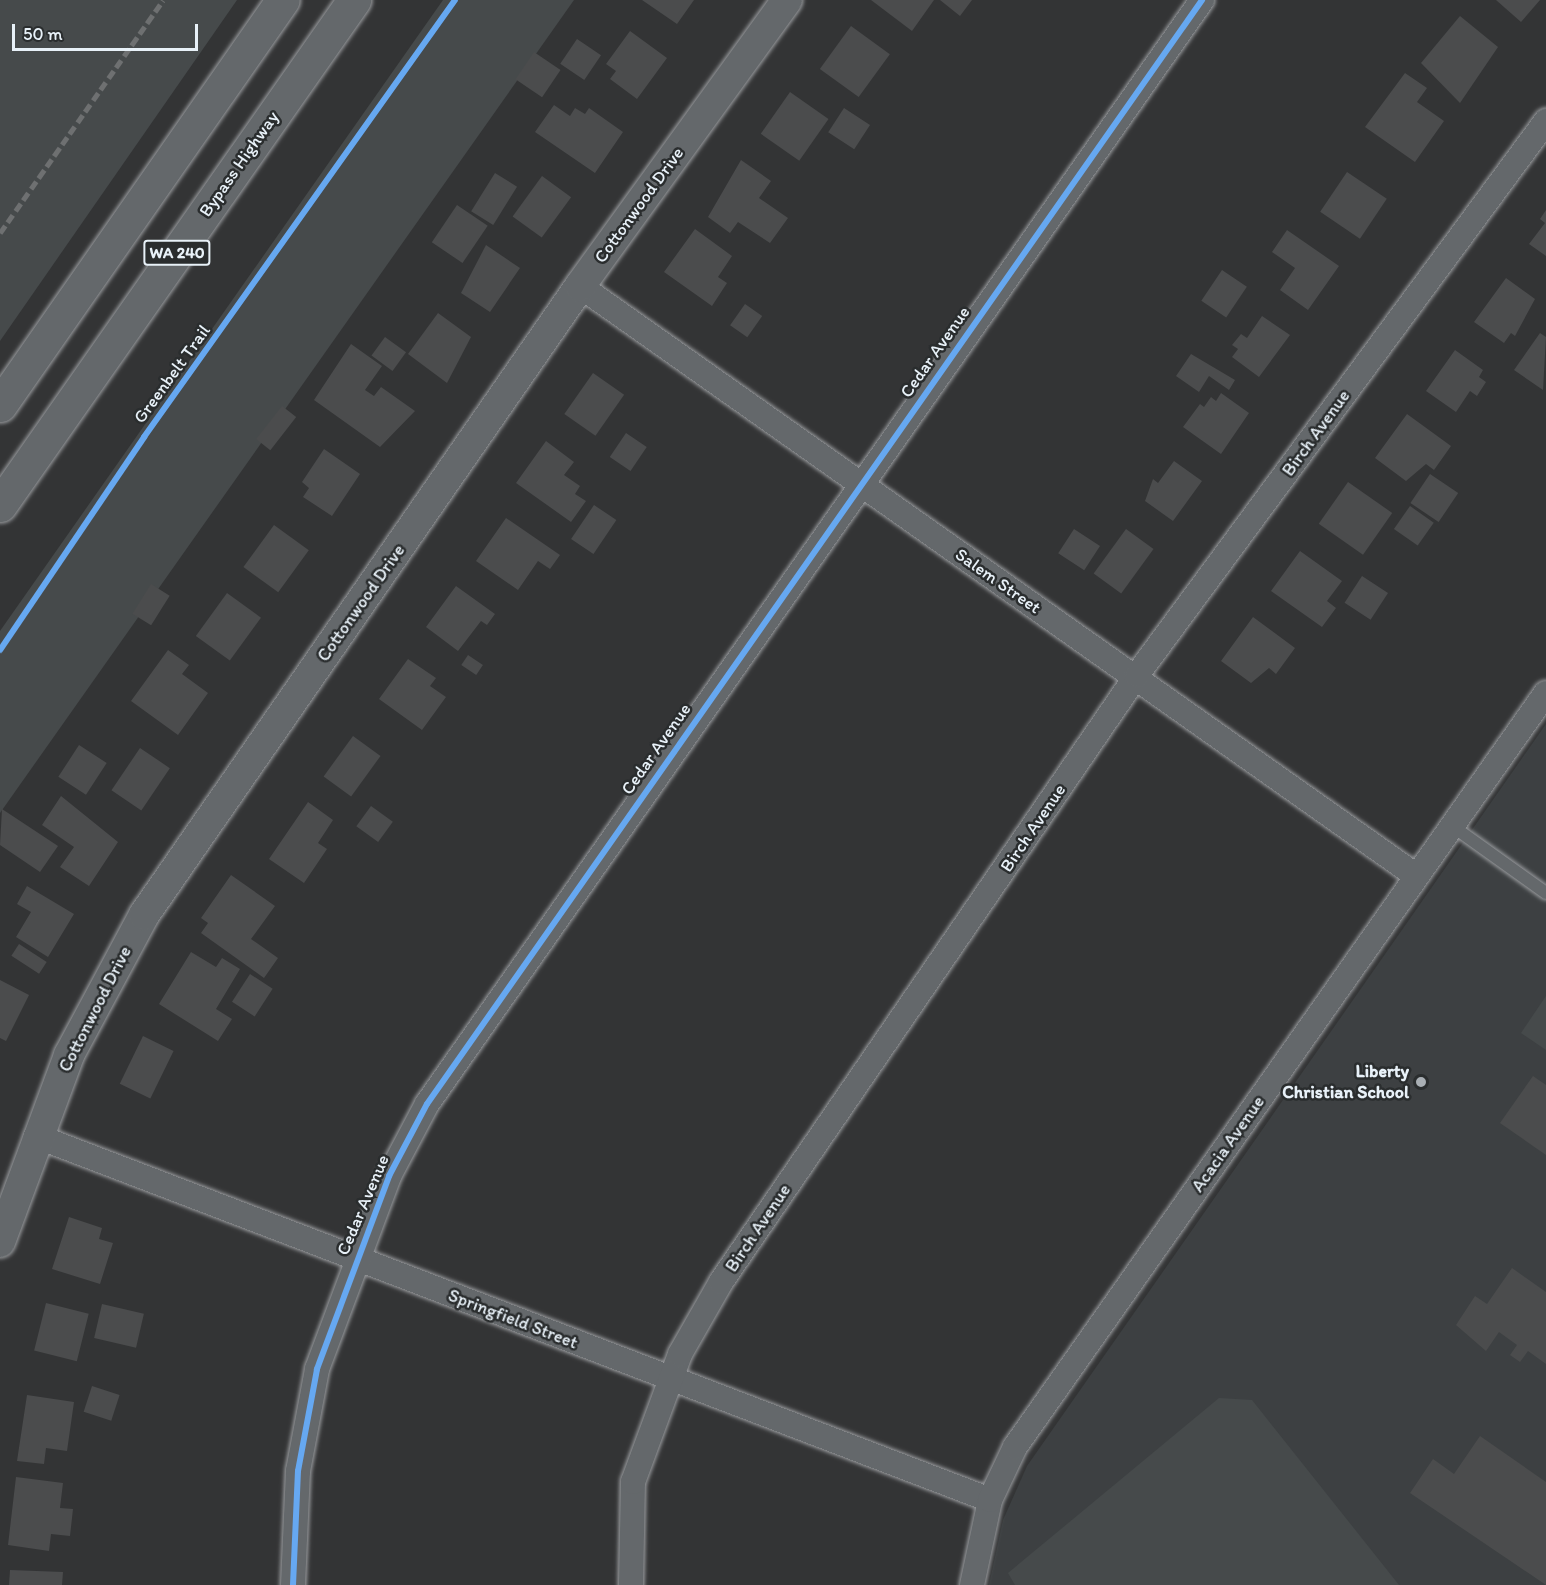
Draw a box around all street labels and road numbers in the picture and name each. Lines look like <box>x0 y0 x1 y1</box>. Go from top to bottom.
street label: Bypass Highway <box>195 107 283 221</box>
street label: Cottonwood Drive <box>590 143 688 267</box>
road number: WA 240 <box>142 240 212 266</box>
street label: Cedar Avenue <box>896 302 974 402</box>
street label: Greenbelt Trail <box>129 321 215 427</box>
street label: Birch Avenue <box>1277 386 1355 480</box>
street label: Cottonwood Drive <box>313 540 409 666</box>
street label: Salem Street <box>951 544 1045 618</box>
street label: Cedar Avenue <box>617 699 695 799</box>
street label: Birch Avenue <box>996 780 1070 876</box>
street label: Cottonwood Drive <box>54 943 136 1075</box>
street label: Acacia Avenue <box>1187 1092 1269 1196</box>
street label: Cedar Avenue <box>332 1152 394 1258</box>
street label: Birch Avenue <box>721 1180 795 1276</box>
street label: Springfield Street <box>445 1284 581 1354</box>

